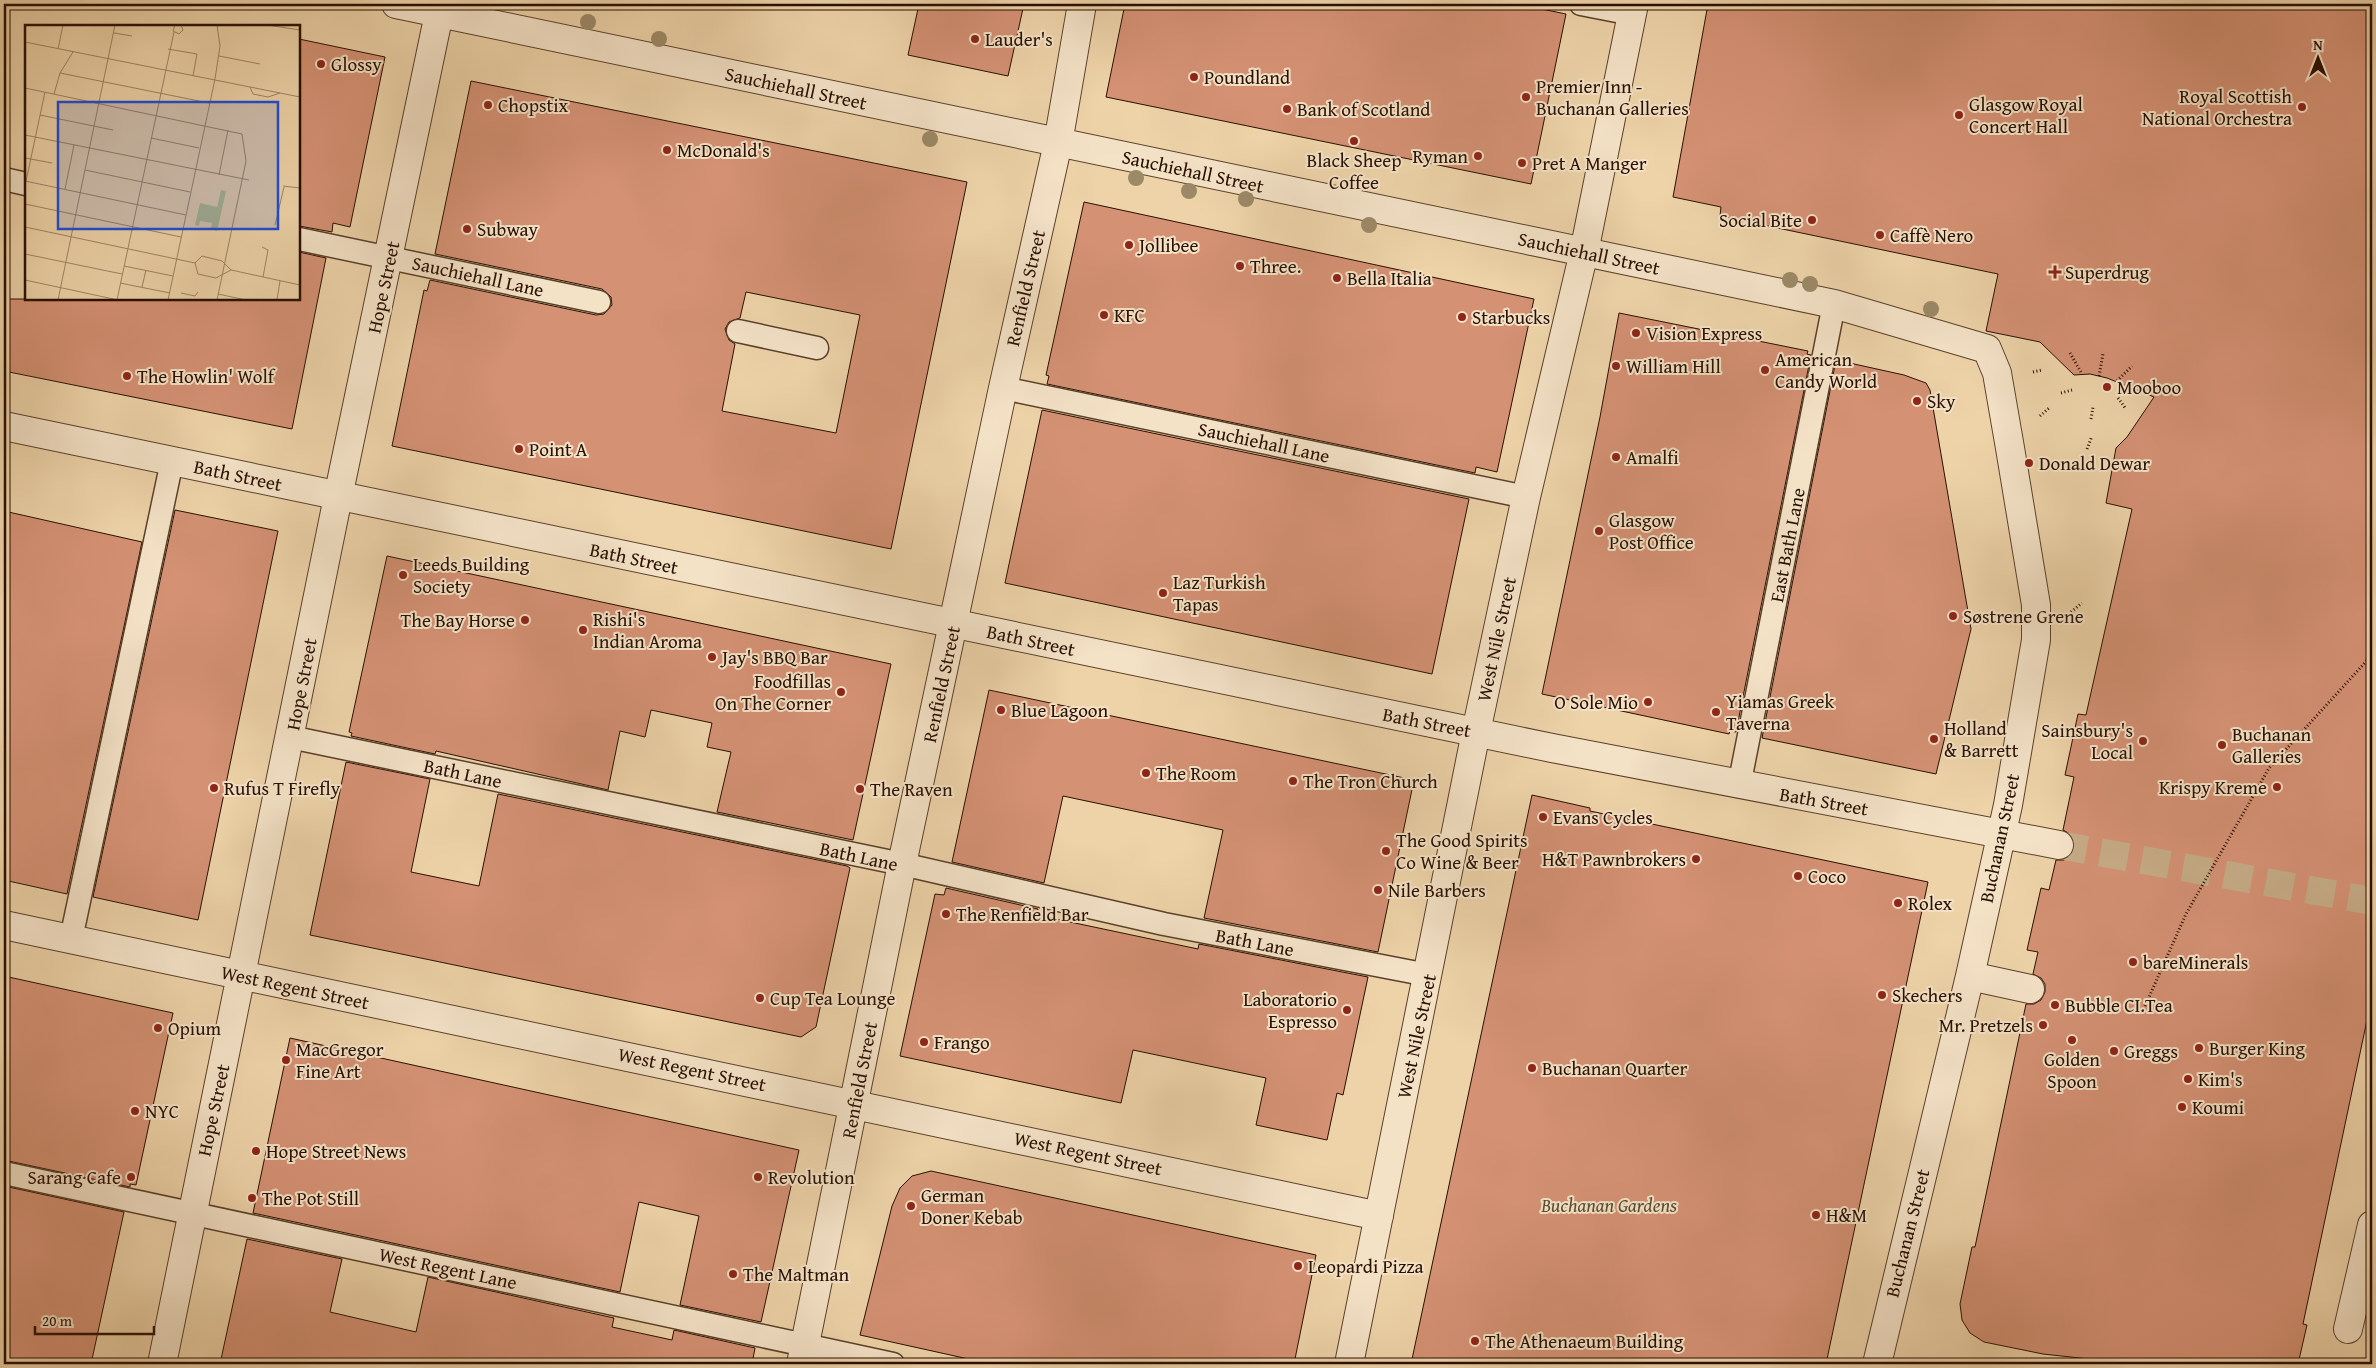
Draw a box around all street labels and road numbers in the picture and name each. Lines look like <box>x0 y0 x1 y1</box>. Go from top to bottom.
street label: Sauchiehall Street <box>723 59 870 117</box>
street label: Sauchiehall Street <box>1120 142 1267 200</box>
street label: Sauchiehall Street <box>1516 224 1663 282</box>
street label: Renfield Street <box>998 227 1052 349</box>
street label: Hope Street <box>360 238 406 336</box>
street label: Sauchiehall Lane <box>410 248 546 304</box>
street label: Sauchiehall Lane <box>1196 414 1332 470</box>
street label: Bath Street <box>191 452 285 498</box>
street label: East Bath Lane <box>1762 485 1812 605</box>
street label: Bath Street <box>587 535 681 581</box>
street label: West Nile Street <box>1469 574 1523 704</box>
street label: Bath Street <box>984 617 1078 663</box>
street label: Renfield Street <box>915 623 967 745</box>
street label: Hope Street <box>278 635 324 733</box>
street label: Bath Street <box>1380 700 1474 744</box>
street label: Bath Lane <box>421 751 505 795</box>
street label: Buchanan Street <box>1972 771 2026 905</box>
street label: Bath Street <box>1778 779 1871 823</box>
street label: Bath Lane <box>817 834 901 878</box>
street label: Bath Lane <box>1213 921 1297 963</box>
street label: West Regent Street <box>218 958 372 1016</box>
street label: West Nile Street <box>1389 971 1443 1101</box>
street label: Renfield Street <box>834 1019 884 1141</box>
street label: West Regent Street <box>615 1040 769 1098</box>
street label: Hope Street <box>190 1061 236 1159</box>
street label: West Regent Street <box>1011 1124 1165 1182</box>
street label: Buchanan Street <box>1878 1166 1937 1300</box>
street label: West Regent Lane <box>376 1240 520 1296</box>

